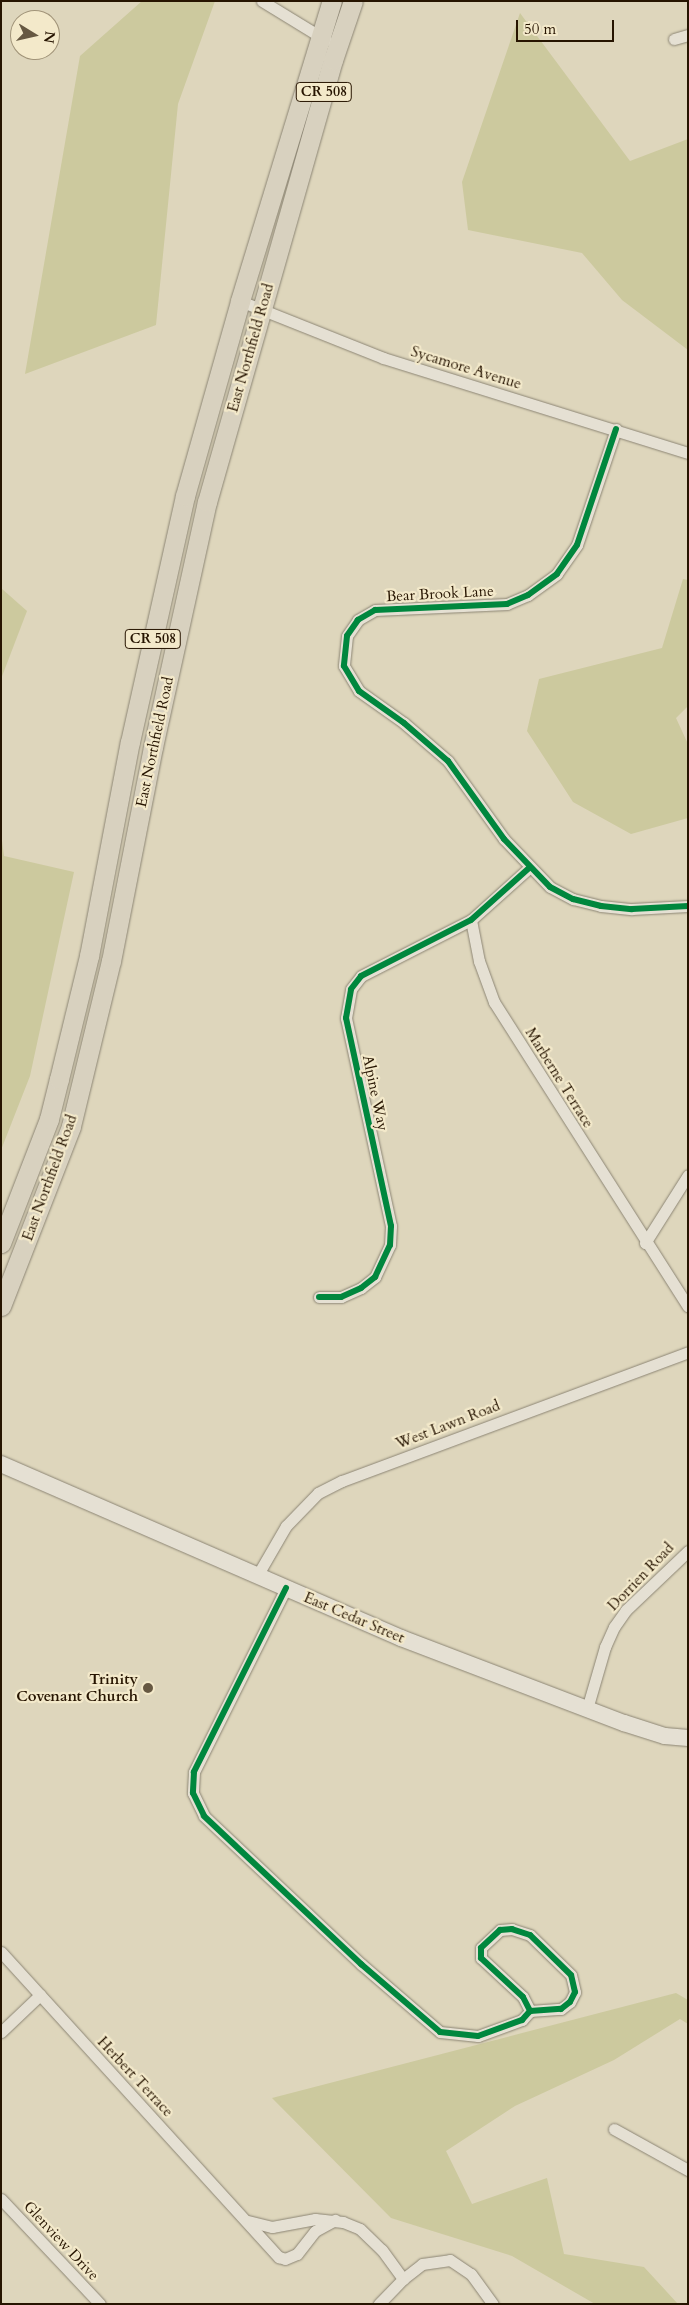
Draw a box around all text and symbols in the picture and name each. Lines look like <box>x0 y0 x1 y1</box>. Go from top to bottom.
north arrow <box>10 10 60 60</box>
scale bar <box>519 10 616 42</box>
text: 50 m <box>524 19 556 39</box>
text: N <box>39 30 60 45</box>
road number: CR 508 <box>295 80 353 104</box>
street label: East Northfield Road <box>224 282 278 414</box>
street label: Sycamore Avenue <box>409 343 523 393</box>
street label: Bear Brook Lane <box>386 582 494 606</box>
road number: CR 508 <box>124 628 182 650</box>
street label: East Northfield Road <box>132 675 178 809</box>
street label: Marberne Terrace <box>521 1025 597 1131</box>
street label: Alpine Way <box>358 1053 392 1133</box>
street label: East Northfield Road <box>19 1112 81 1244</box>
street label: West Lawn Road <box>393 1397 503 1453</box>
street label: Dorrien Road <box>604 1539 678 1615</box>
street label: East Cedar Street <box>301 1589 407 1647</box>
place label: Trinity Covenant Church <box>16 1670 138 1705</box>
marker: Trinity Covenant Church <box>142 1682 154 1694</box>
street label: Herbert Terrace <box>93 2033 177 2121</box>
street label: Glenview Drive <box>20 2198 102 2284</box>

